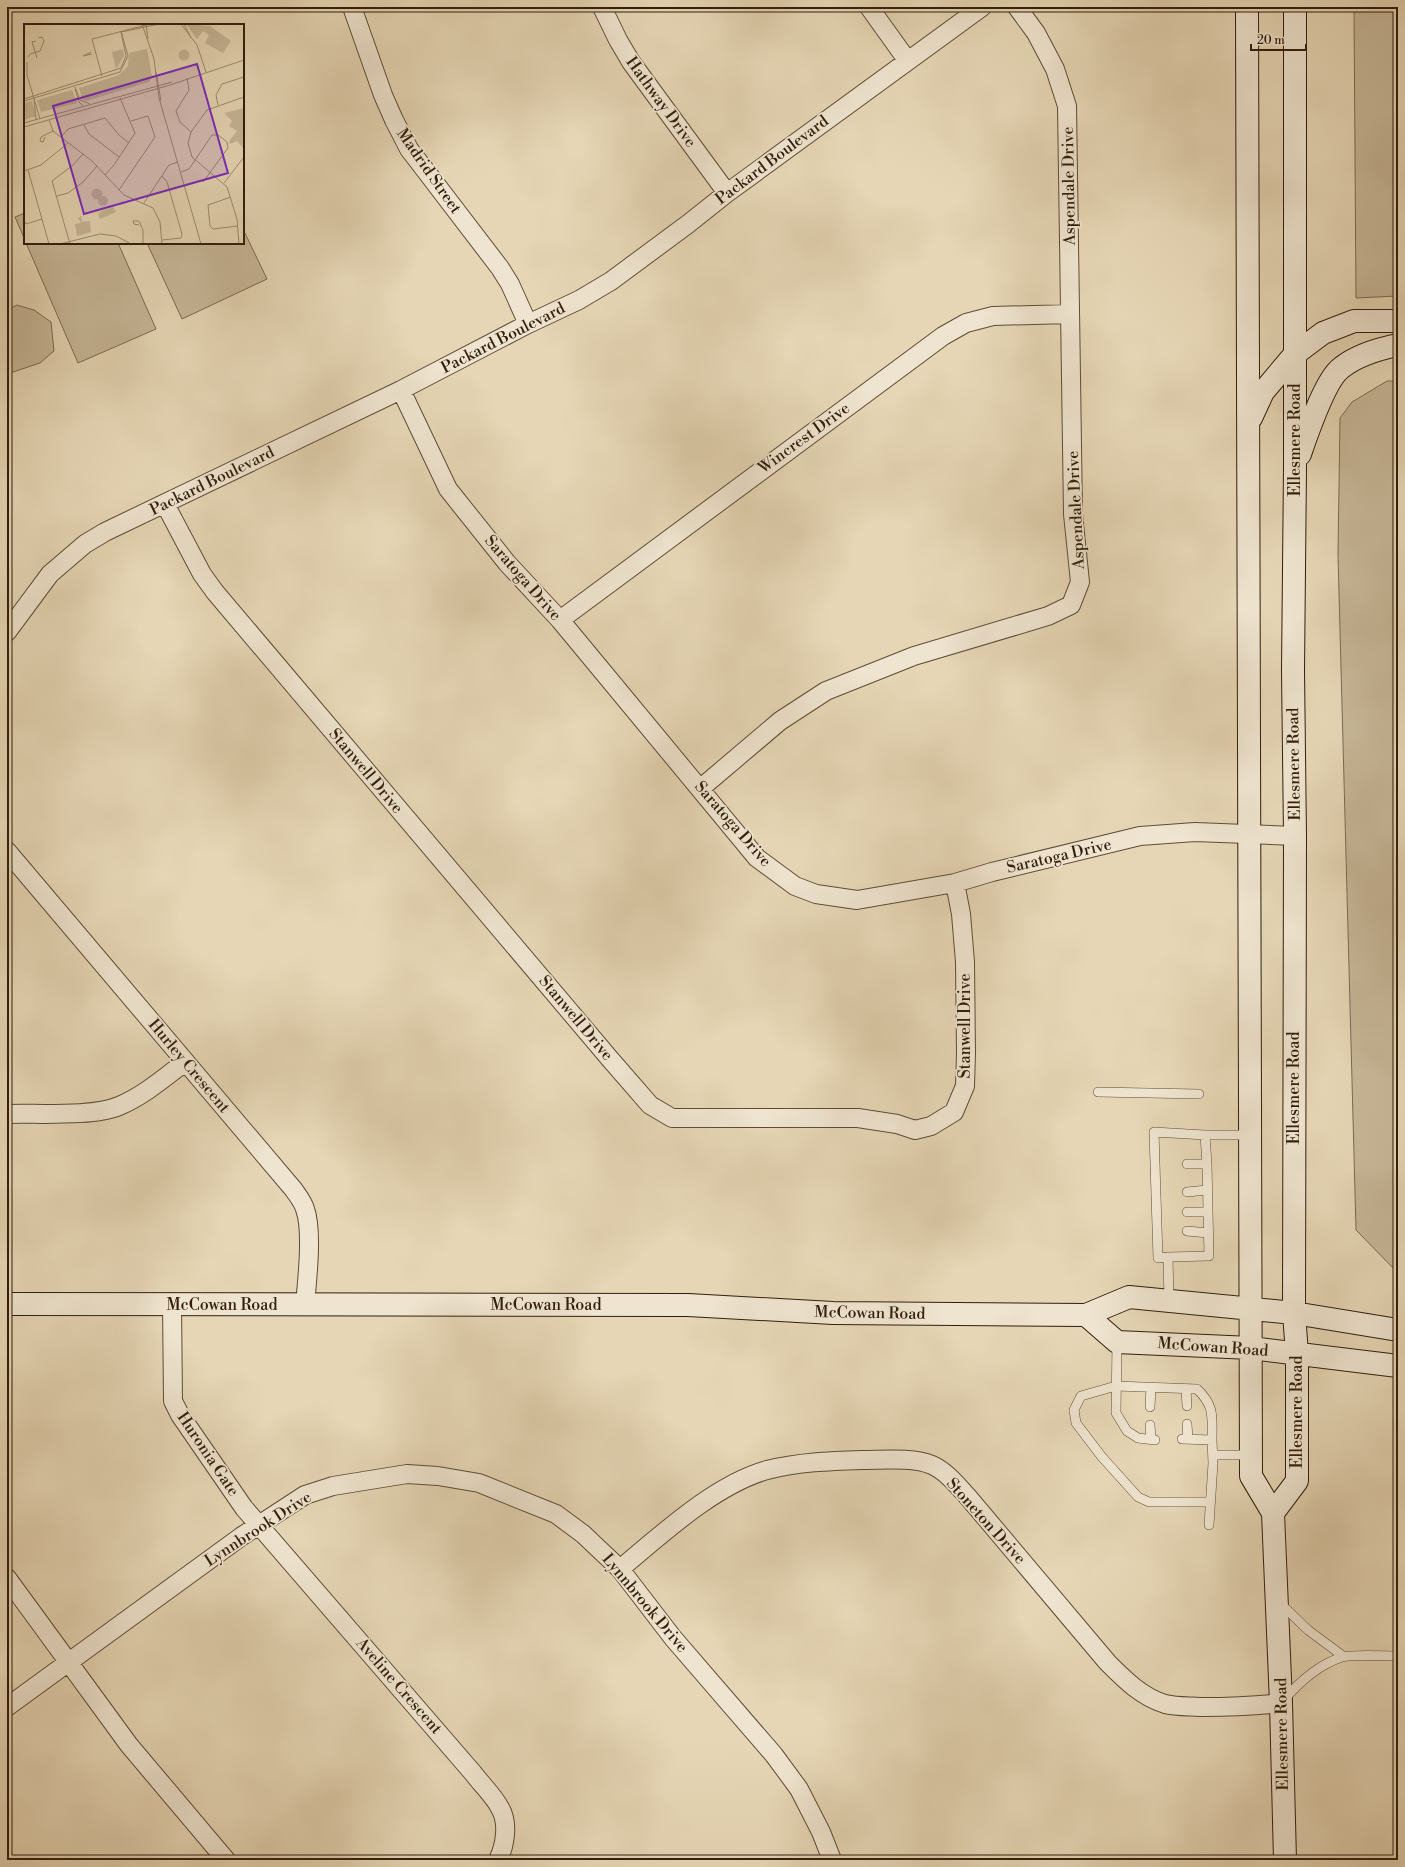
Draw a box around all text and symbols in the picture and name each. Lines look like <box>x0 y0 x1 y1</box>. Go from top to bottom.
inset map <box>24 24 244 244</box>
scale bar <box>1251 26 1306 52</box>
text: 20 m <box>1257 33 1285 48</box>
street label: Hathway Drive <box>621 53 701 151</box>
street label: Packard Boulevard <box>712 111 832 209</box>
street label: Madrid Street <box>392 124 466 218</box>
street label: Aspendale Drive <box>1058 126 1080 247</box>
street label: Packard Boulevard <box>438 298 568 378</box>
street label: Ellesmere Road <box>1285 384 1305 496</box>
street label: Wincrest Drive <box>753 398 854 479</box>
street label: Packard Boulevard <box>146 442 278 520</box>
street label: Aspendale Drive <box>1063 450 1089 571</box>
street label: Saratoga Drive <box>480 531 566 625</box>
street label: Ellesmere Road <box>1283 707 1305 821</box>
street label: Stanwell Drive <box>325 724 407 818</box>
street label: Saratoga Drive <box>690 777 776 871</box>
street label: Saratoga Drive <box>1005 834 1113 878</box>
street label: Stanwell Drive <box>535 971 617 1065</box>
street label: Stanwell Drive <box>955 973 975 1079</box>
street label: Hurley Crescent <box>144 1015 234 1117</box>
street label: Ellesmere Road <box>1284 1032 1304 1144</box>
street label: McCowan Road <box>166 1295 278 1315</box>
street label: McCowan Road <box>490 1295 602 1315</box>
street label: McCowan Road <box>814 1302 926 1324</box>
street label: McCowan Road <box>1157 1333 1269 1361</box>
street label: Ellesmere Road <box>1287 1356 1307 1468</box>
street label: Huronia Gate <box>172 1408 244 1500</box>
street label: Stoneton Drive <box>942 1474 1030 1568</box>
street label: Lynnbrook Drive <box>201 1487 315 1571</box>
street label: Lynnbrook Drive <box>598 1549 692 1657</box>
street label: Aveline Crescent <box>351 1633 447 1739</box>
street label: Ellesmere Road <box>1271 1677 1293 1791</box>

